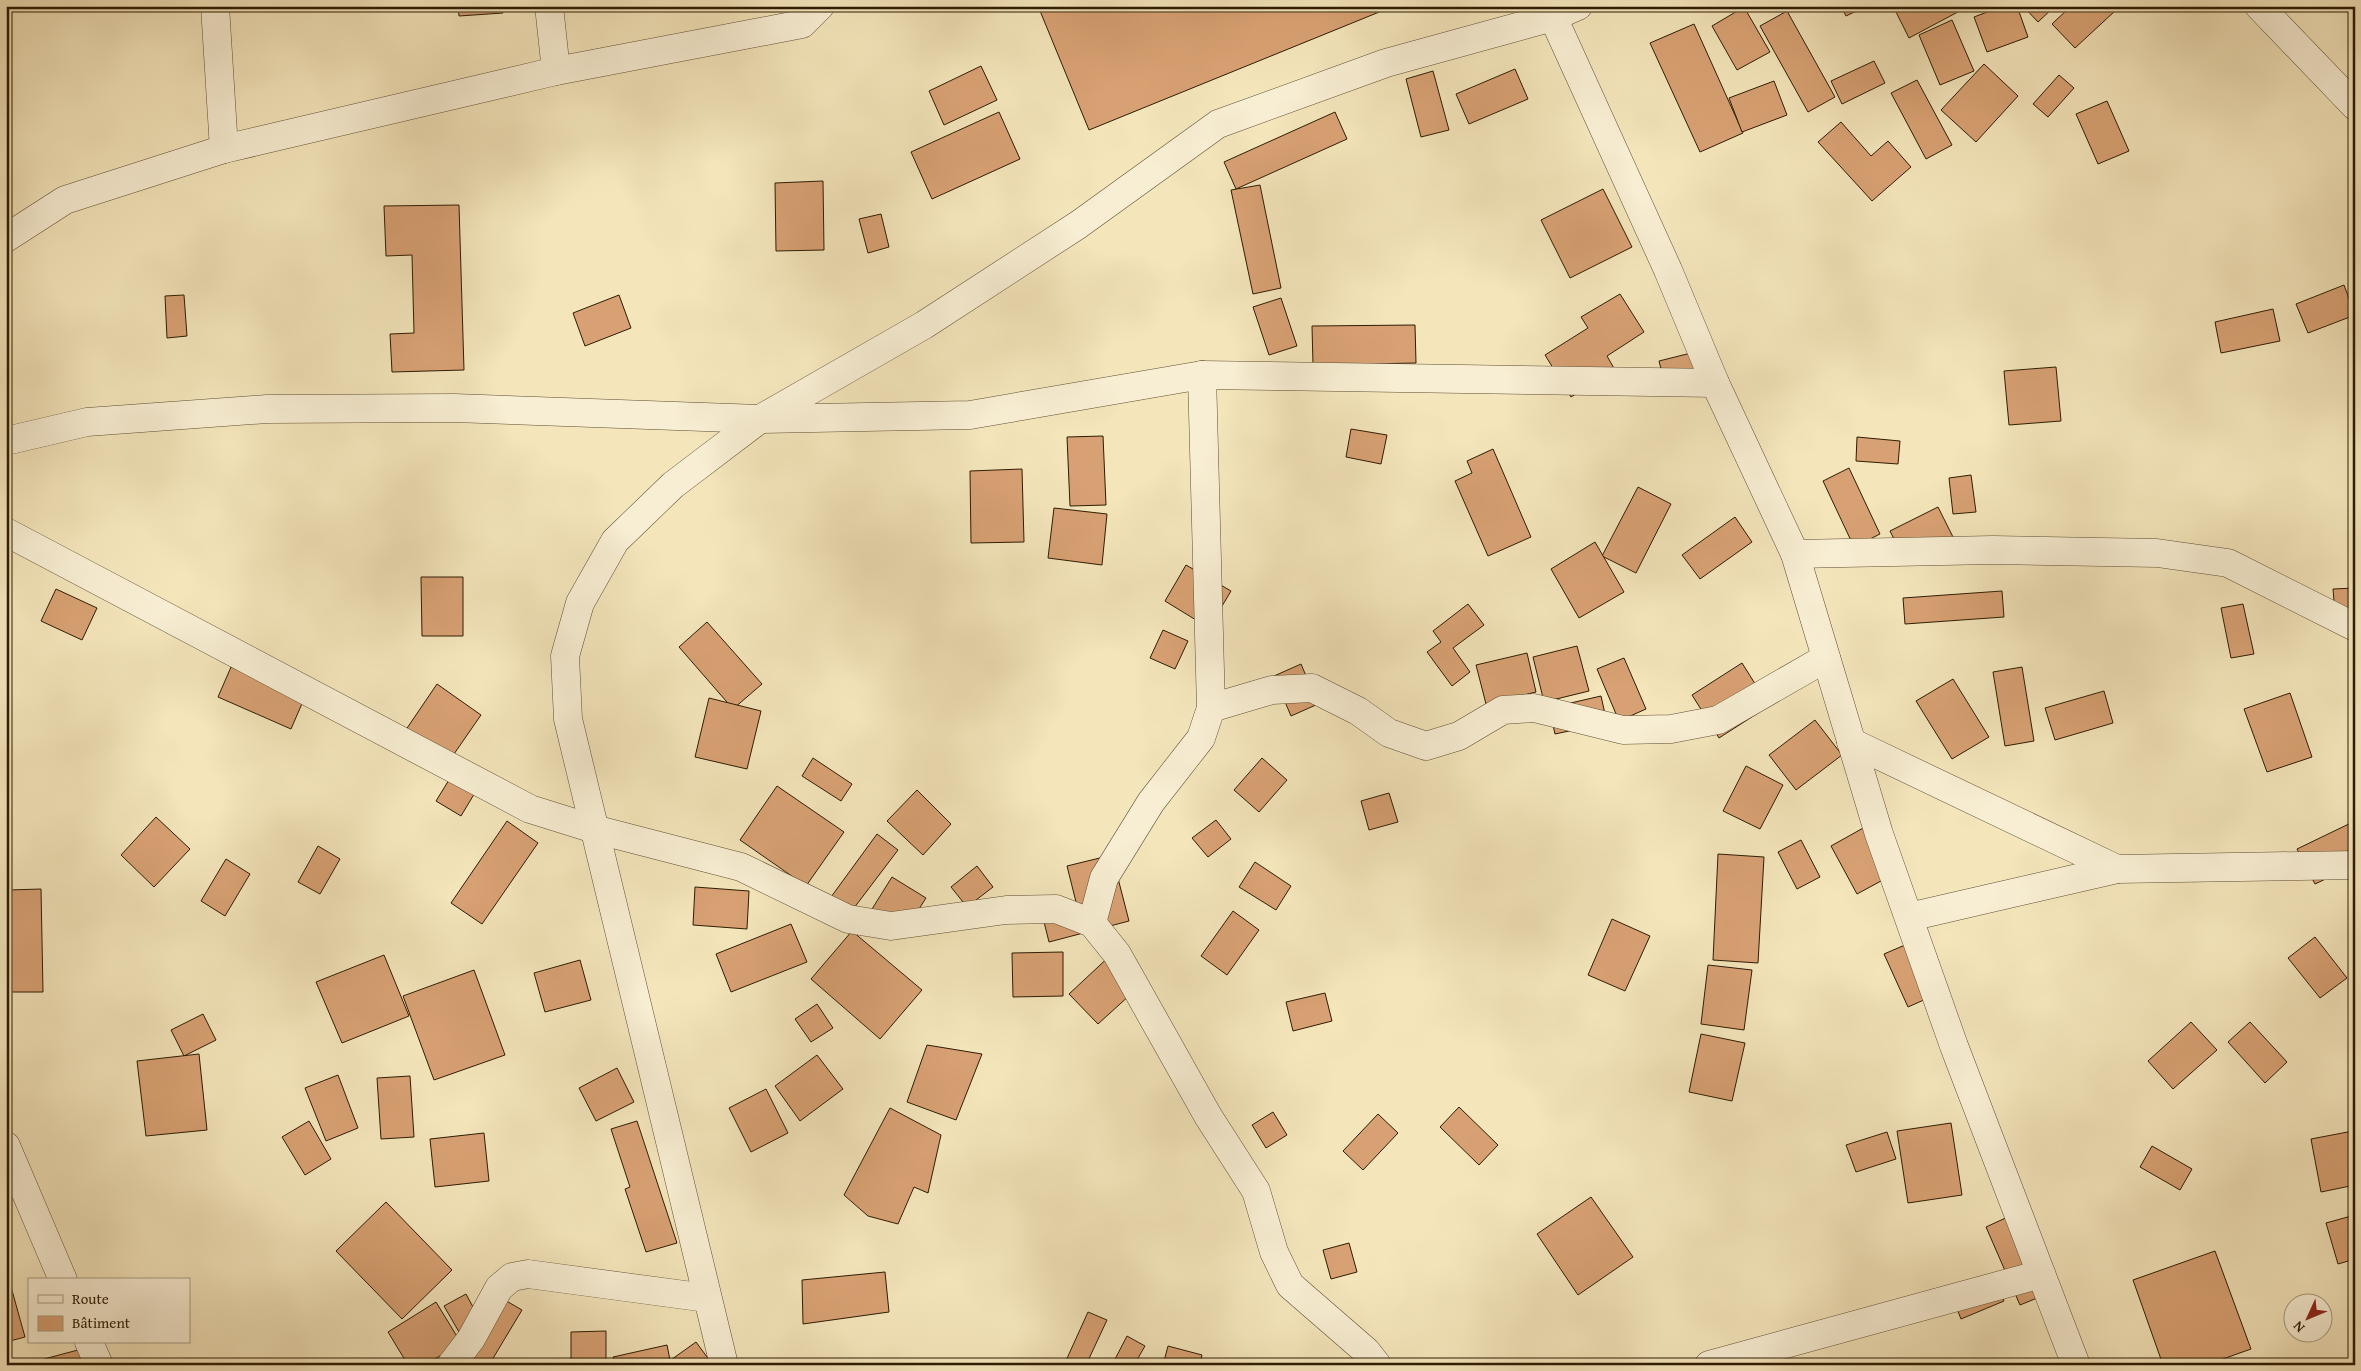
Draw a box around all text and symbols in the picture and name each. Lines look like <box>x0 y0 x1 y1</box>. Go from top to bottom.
legend <box>28 1278 190 1344</box>
text: Route <box>72 1288 109 1309</box>
north arrow <box>2284 1294 2334 1344</box>
text: Bâtiment <box>72 1312 131 1333</box>
text: N <box>2288 1316 2309 1337</box>

